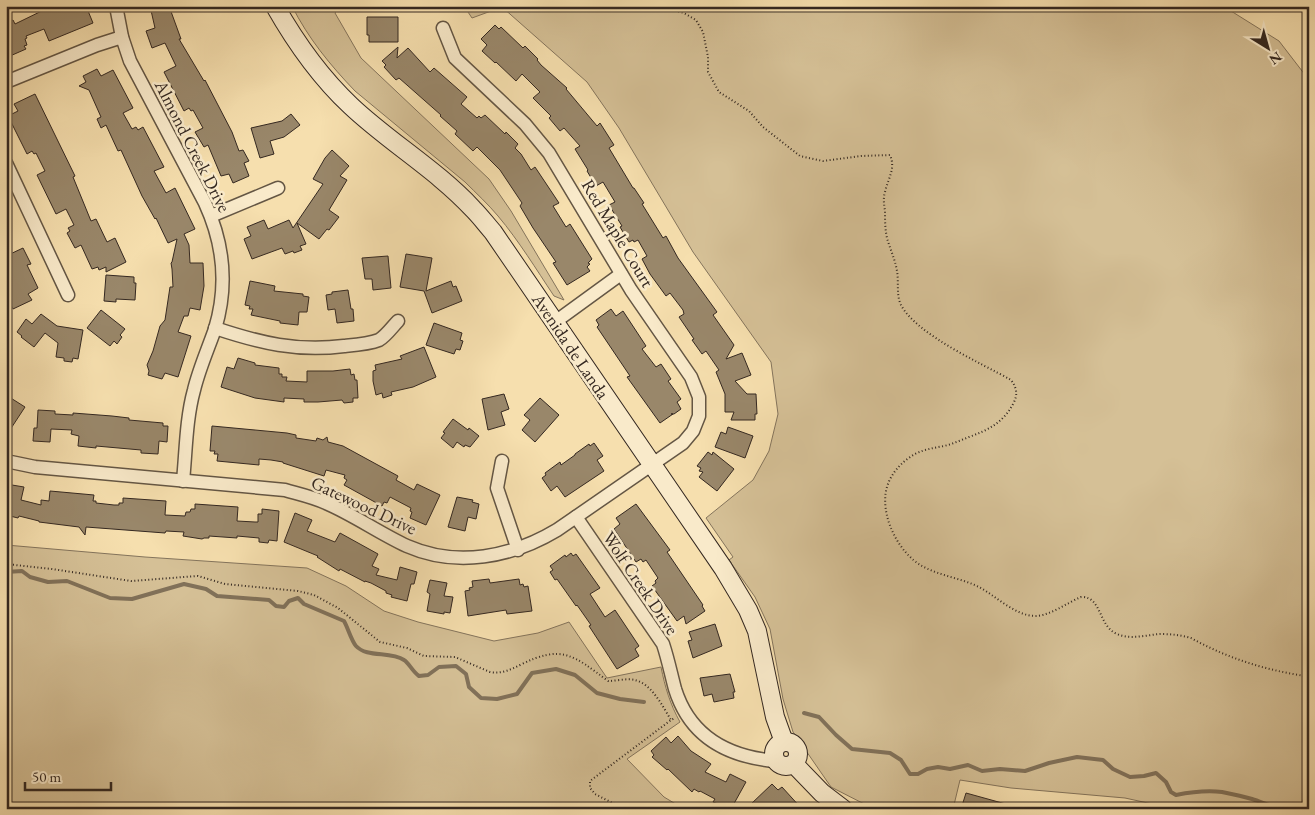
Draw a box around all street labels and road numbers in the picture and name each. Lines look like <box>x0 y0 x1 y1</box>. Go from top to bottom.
street label: Almond Creek Drive <box>149 75 236 216</box>
street label: Red Maple Court <box>577 175 660 292</box>
street label: Avenida de Landa <box>527 288 615 404</box>
street label: Gatewood Drive <box>308 471 420 539</box>
street label: Wolf Creek Drive <box>598 527 684 639</box>

